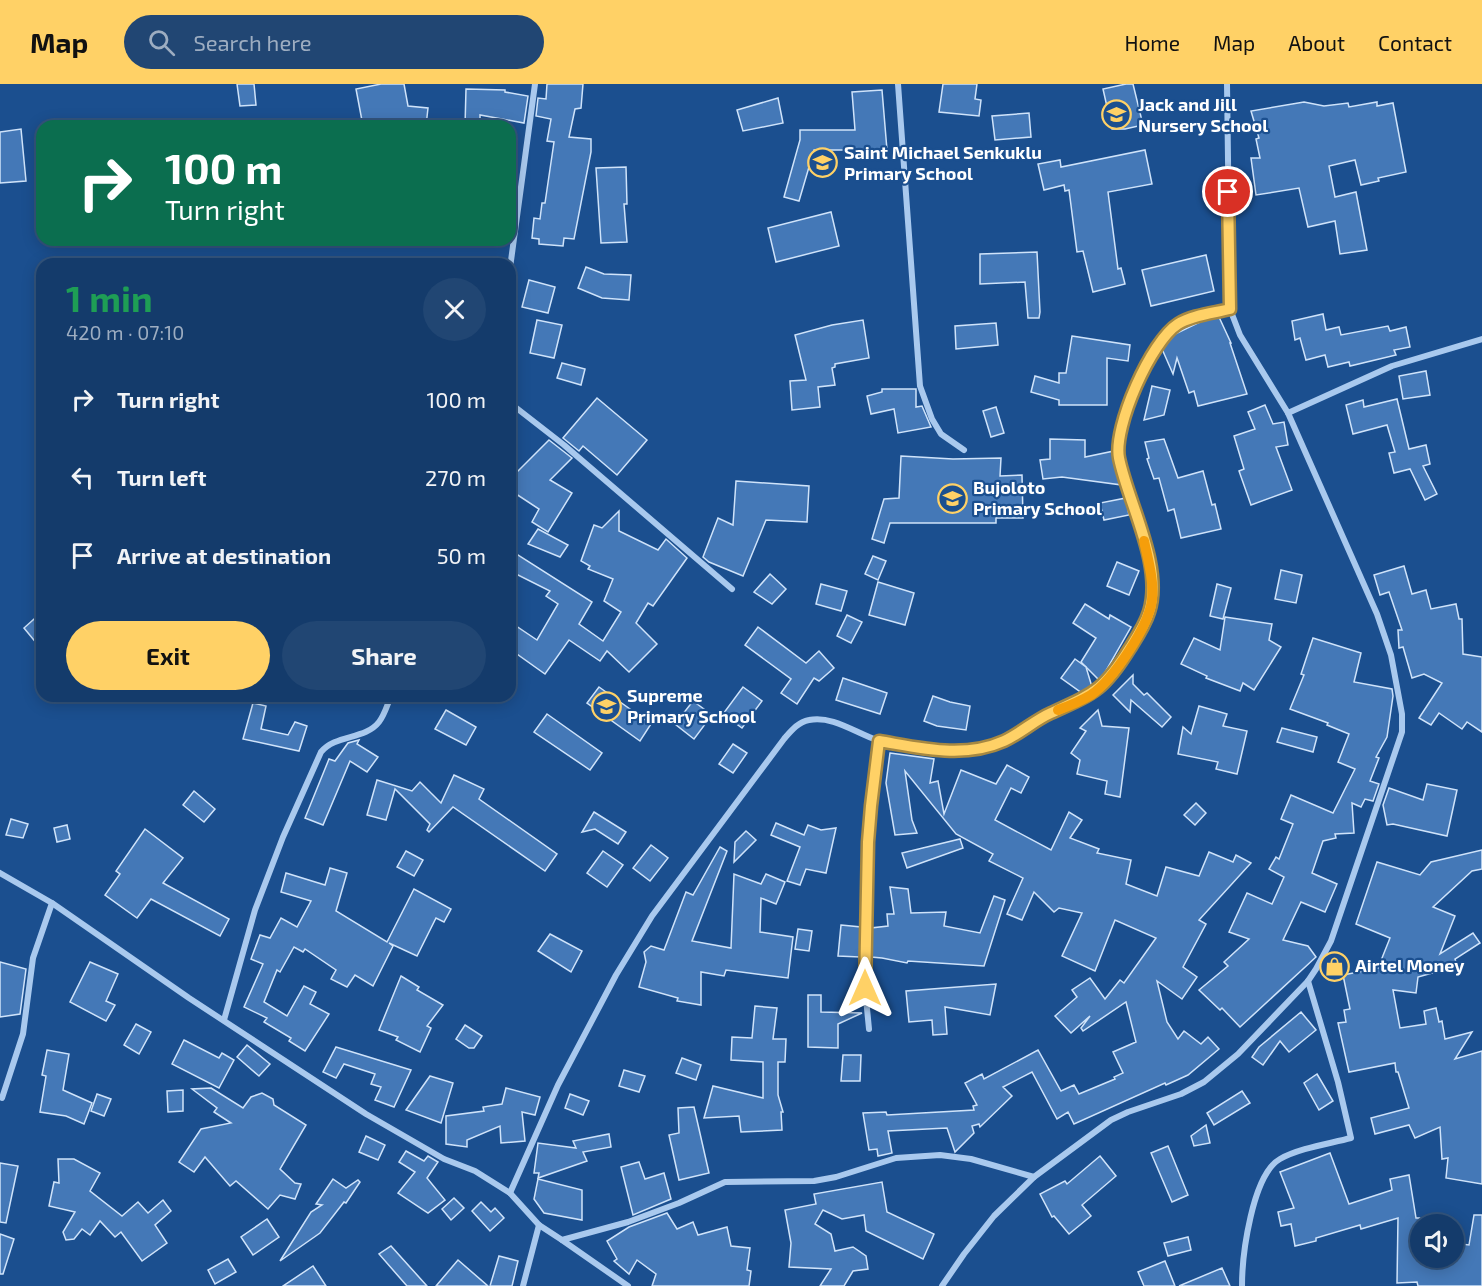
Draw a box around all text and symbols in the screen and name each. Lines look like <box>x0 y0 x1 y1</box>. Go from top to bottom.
search box <box>124 15 544 69</box>
text: Map <box>30 25 88 59</box>
icon: search <box>145 26 178 59</box>
text: Search here <box>193 29 312 55</box>
text: Home <box>1124 30 1180 55</box>
text: Map <box>1213 30 1255 55</box>
text: About <box>1288 30 1345 55</box>
text: Contact <box>1378 30 1452 55</box>
place label: Jack and Jill Nursery School <box>1138 93 1268 136</box>
school or university icon: Jack and Jill Nursery School <box>1101 99 1133 131</box>
place label: Saint Michael Senkuklu Primary School <box>844 141 1042 184</box>
text: 100 m <box>165 142 282 192</box>
icon: right <box>66 144 144 222</box>
school or university icon: Saint Michael Senkuklu Primary School <box>807 147 839 179</box>
pin <box>1202 166 1253 217</box>
icon: arrive <box>1211 175 1244 208</box>
text: Turn right <box>165 193 285 225</box>
text: 1 min <box>66 276 153 319</box>
button: close <box>423 278 486 341</box>
text: 420 m · 07:10 <box>66 320 184 344</box>
icon: right <box>66 383 99 416</box>
text: Turn right <box>117 386 219 412</box>
text: 100 m <box>427 386 486 412</box>
icon: left <box>66 461 99 494</box>
text: Turn left <box>117 464 206 490</box>
text: 270 m <box>425 464 486 490</box>
place label: Bujoloto Primary School <box>973 476 1102 519</box>
school or university icon: Bujoloto Primary School <box>936 482 968 514</box>
icon: arrive <box>66 539 99 572</box>
text: Arrive at destination <box>117 542 331 568</box>
text: 50 m <box>437 542 486 568</box>
button: Exit <box>66 621 270 690</box>
button: Share <box>282 621 486 690</box>
place label: Supreme Primary School <box>627 684 756 727</box>
school or university icon: Supreme Primary School <box>590 690 622 722</box>
shop icon: Airtel Money <box>1318 950 1350 982</box>
place label: Airtel Money <box>1355 954 1465 976</box>
position arrow <box>833 956 897 1020</box>
map controls <box>1410 1214 1464 1268</box>
button: sound <box>1410 1214 1464 1268</box>

